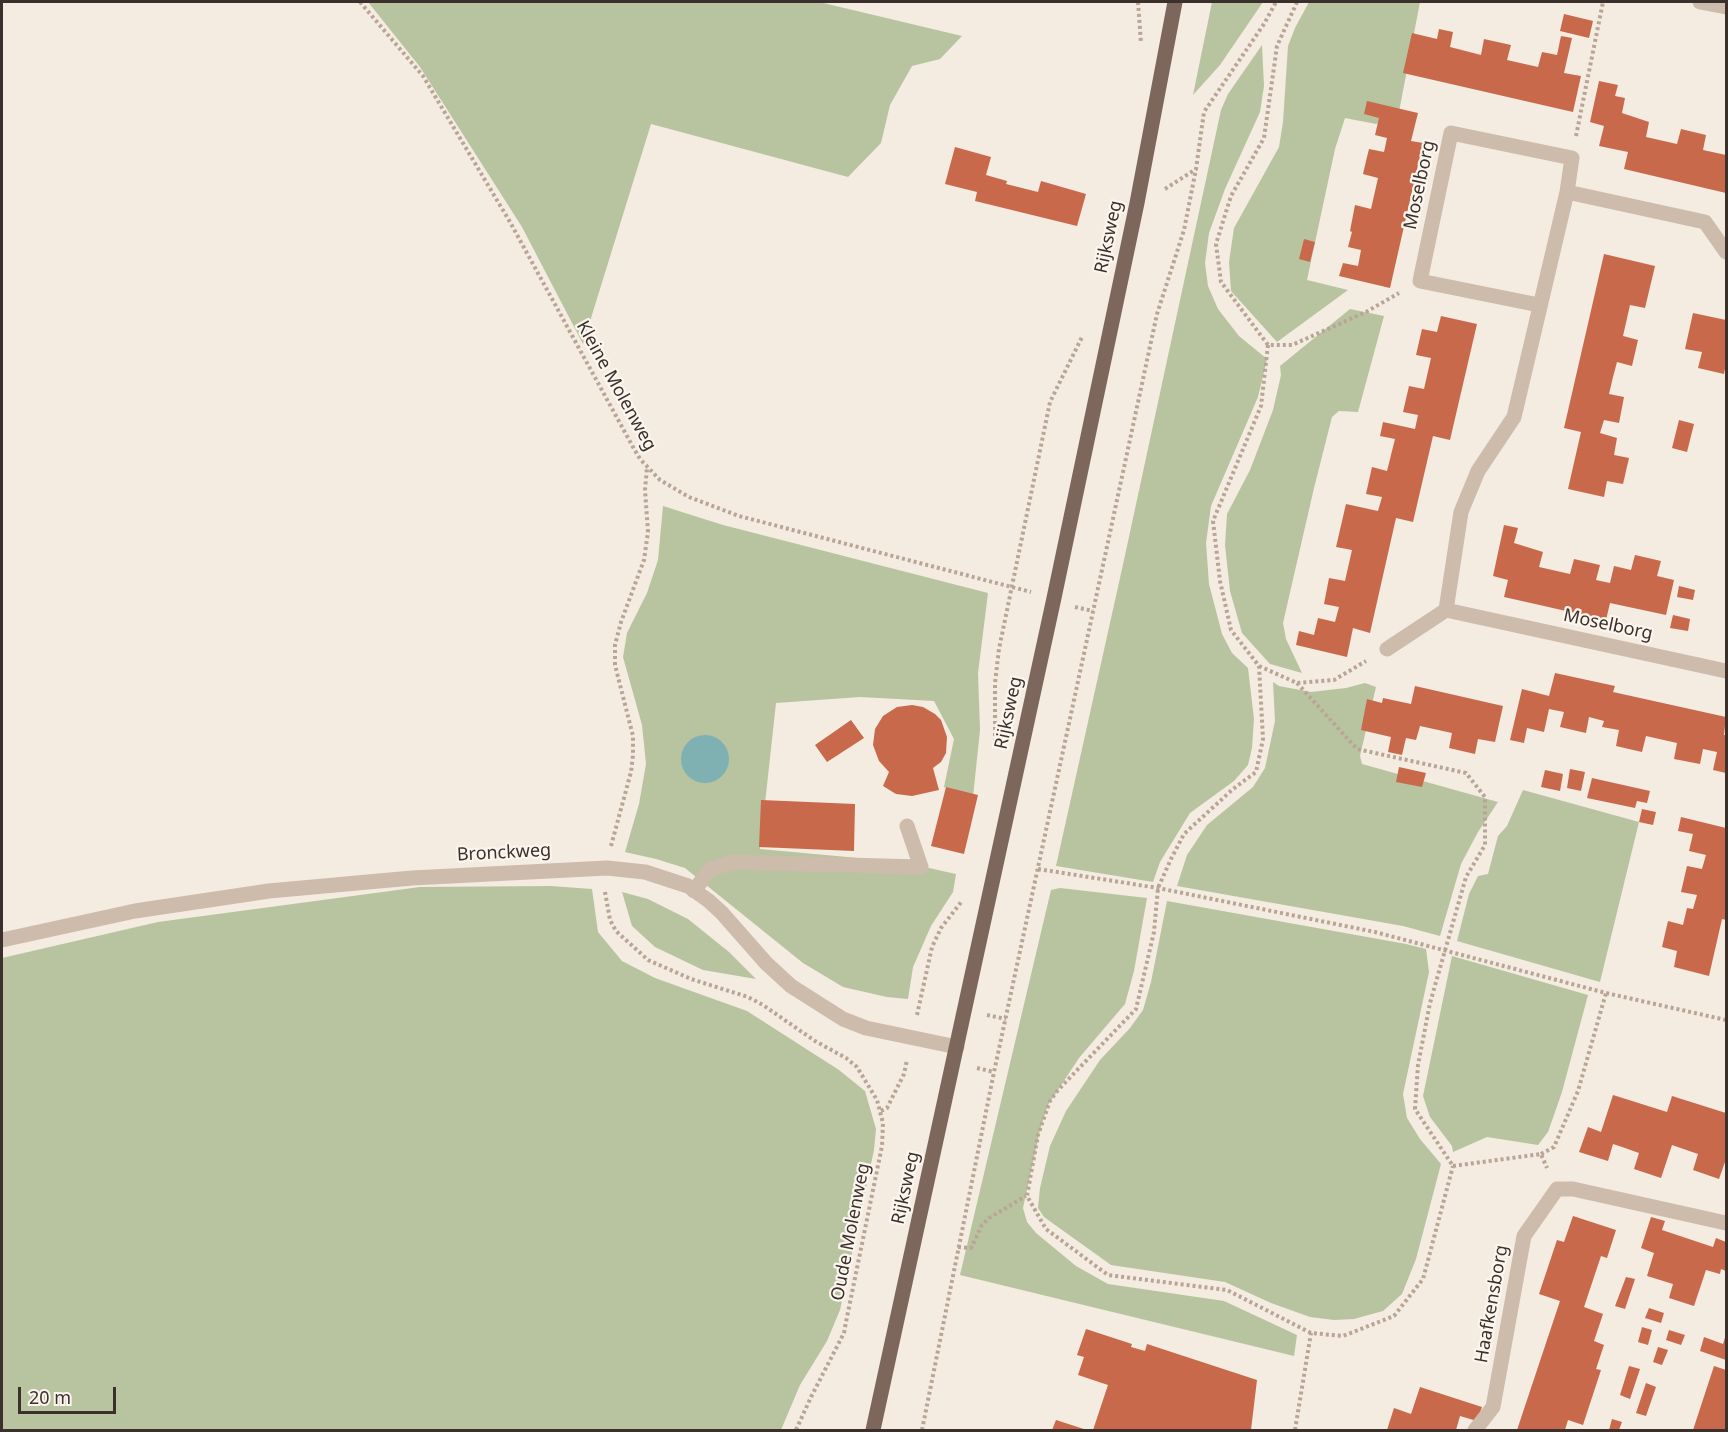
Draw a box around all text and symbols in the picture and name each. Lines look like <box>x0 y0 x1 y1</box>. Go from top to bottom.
street label: Moselborg <box>1400 138 1440 232</box>
street label: Rijksweg <box>1091 199 1127 275</box>
street label: Kleine Molenweg <box>571 317 661 455</box>
street label: Moselborg <box>1561 605 1655 645</box>
street label: Rijksweg <box>991 675 1027 751</box>
street label: Bronckweg <box>456 840 552 866</box>
street label: Rijksweg <box>888 1150 924 1226</box>
street label: Oude Molenweg <box>827 1161 875 1303</box>
street label: Haafkensborg <box>1471 1243 1513 1365</box>
scale bar <box>21 1375 118 1413</box>
text: 20 m <box>29 1385 71 1409</box>

